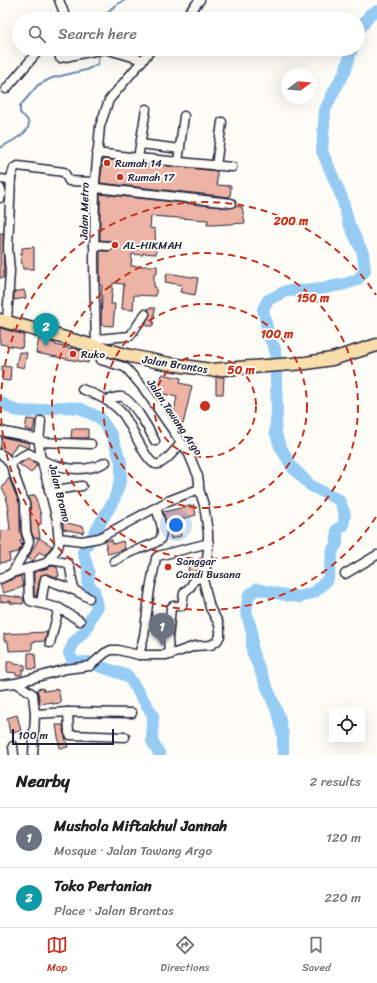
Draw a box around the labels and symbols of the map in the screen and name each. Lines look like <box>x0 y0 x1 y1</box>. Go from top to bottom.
north arrow <box>281 68 317 104</box>
place label: Rumah 14 <box>115 154 162 173</box>
marker: Rumah 14 <box>102 158 112 168</box>
place label: Rumah 17 <box>128 168 175 187</box>
marker: Rumah 17 <box>115 172 125 182</box>
street label: Jalan Metro <box>74 182 95 241</box>
text: 200 m <box>273 210 309 232</box>
place label: AL-HIKMAH <box>122 236 182 255</box>
marker: AL-HIKMAH <box>110 240 120 250</box>
text: 150 m <box>297 287 330 309</box>
pin: 2 <box>33 313 59 346</box>
text: 100 m <box>261 323 294 345</box>
place label: Ruko <box>81 345 105 364</box>
marker: Ruko <box>68 349 78 359</box>
street label: Jalan Brantas <box>140 350 209 379</box>
text: 50 m <box>227 359 255 381</box>
street label: Jalan Tawang Argo <box>141 374 208 460</box>
centre of rings <box>198 399 212 413</box>
street label: Jalan Bromo <box>43 461 76 525</box>
your location <box>166 515 186 535</box>
place label: Sanggar Candi Busana <box>176 552 241 584</box>
marker: Sanggar Candi Busana <box>163 562 173 572</box>
pin: 1 <box>149 613 175 646</box>
scale bar <box>12 727 114 746</box>

